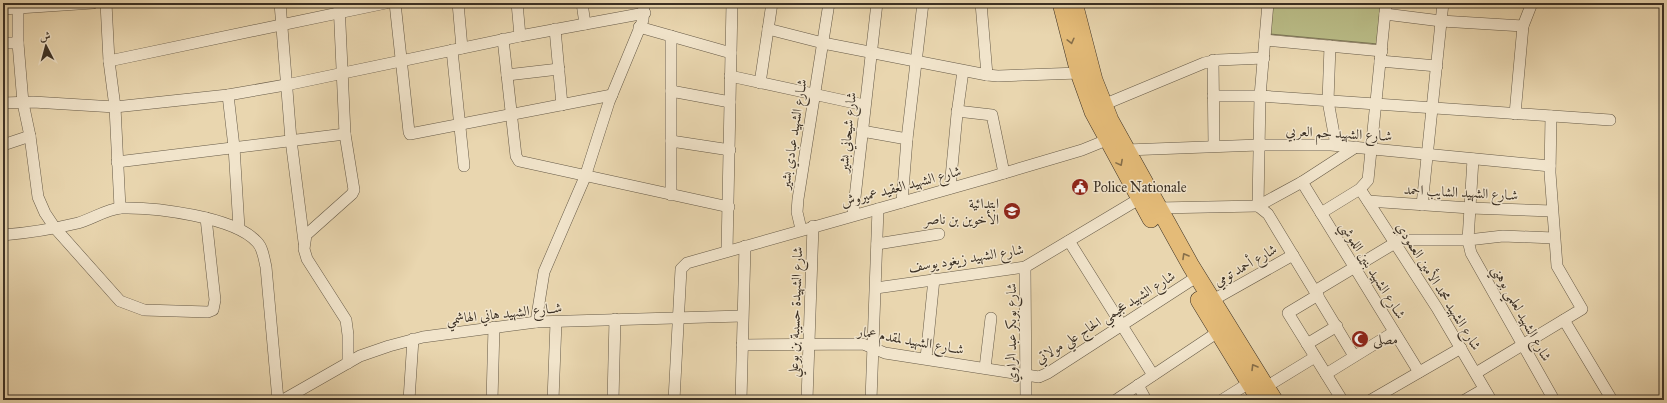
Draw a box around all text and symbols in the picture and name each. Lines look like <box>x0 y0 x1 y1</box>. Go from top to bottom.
north arrow <box>26 26 66 66</box>
text: ش <box>39 30 51 44</box>
one-way arrow <box>1066 38 1074 44</box>
street label: شـارع الشهيد عبادي بشير <box>776 78 814 193</box>
street label: شارع شيحاني بشير <box>835 91 863 175</box>
street label: شـارع الشهيد حم العربي <box>1285 122 1393 150</box>
one-way arrow <box>1116 159 1123 167</box>
street label: شارع الشهيد العقيد عميروش <box>839 162 964 214</box>
public building icon: Police Nationale <box>1070 177 1090 197</box>
place label: Police Nationale <box>1093 179 1187 196</box>
street label: شـارع الشهيد الشايب احمد <box>1403 181 1519 207</box>
place label: ابتدائية الأخوين بن ناصر <box>922 195 999 229</box>
school or university icon: ابتدائية الأخوين بن ناصر <box>1002 201 1022 221</box>
street label: شـارع الشهيد بنين اللموشي <box>1332 218 1409 325</box>
street label: شارع الشهيد محمد الأمين العمودي <box>1390 218 1487 355</box>
street label: شارع أحمد تومي <box>1210 239 1281 293</box>
street label: شارع الشهيد زيغود يوسف <box>907 241 1025 279</box>
street label: شارع الشهيدة حسيبة بن بوعلي <box>785 246 810 378</box>
one-way arrow <box>1183 253 1190 260</box>
street label: شارع الشهيد لعلمي بوهني <box>1485 262 1555 366</box>
street label: شارع الشهيد عجيمي الحاج علي مولاتي <box>1032 267 1181 371</box>
street label: شارع بوبكر عبد الراوي <box>1003 283 1023 383</box>
street label: شــارع الشهيد هاني الهاشمي <box>445 299 563 332</box>
street label: شــارع الشهيد لمقدم عمار <box>854 322 965 362</box>
mosque icon: مصلى <box>1350 329 1370 349</box>
place label: مصلى <box>1373 331 1398 349</box>
one-way arrow <box>1251 364 1258 371</box>

